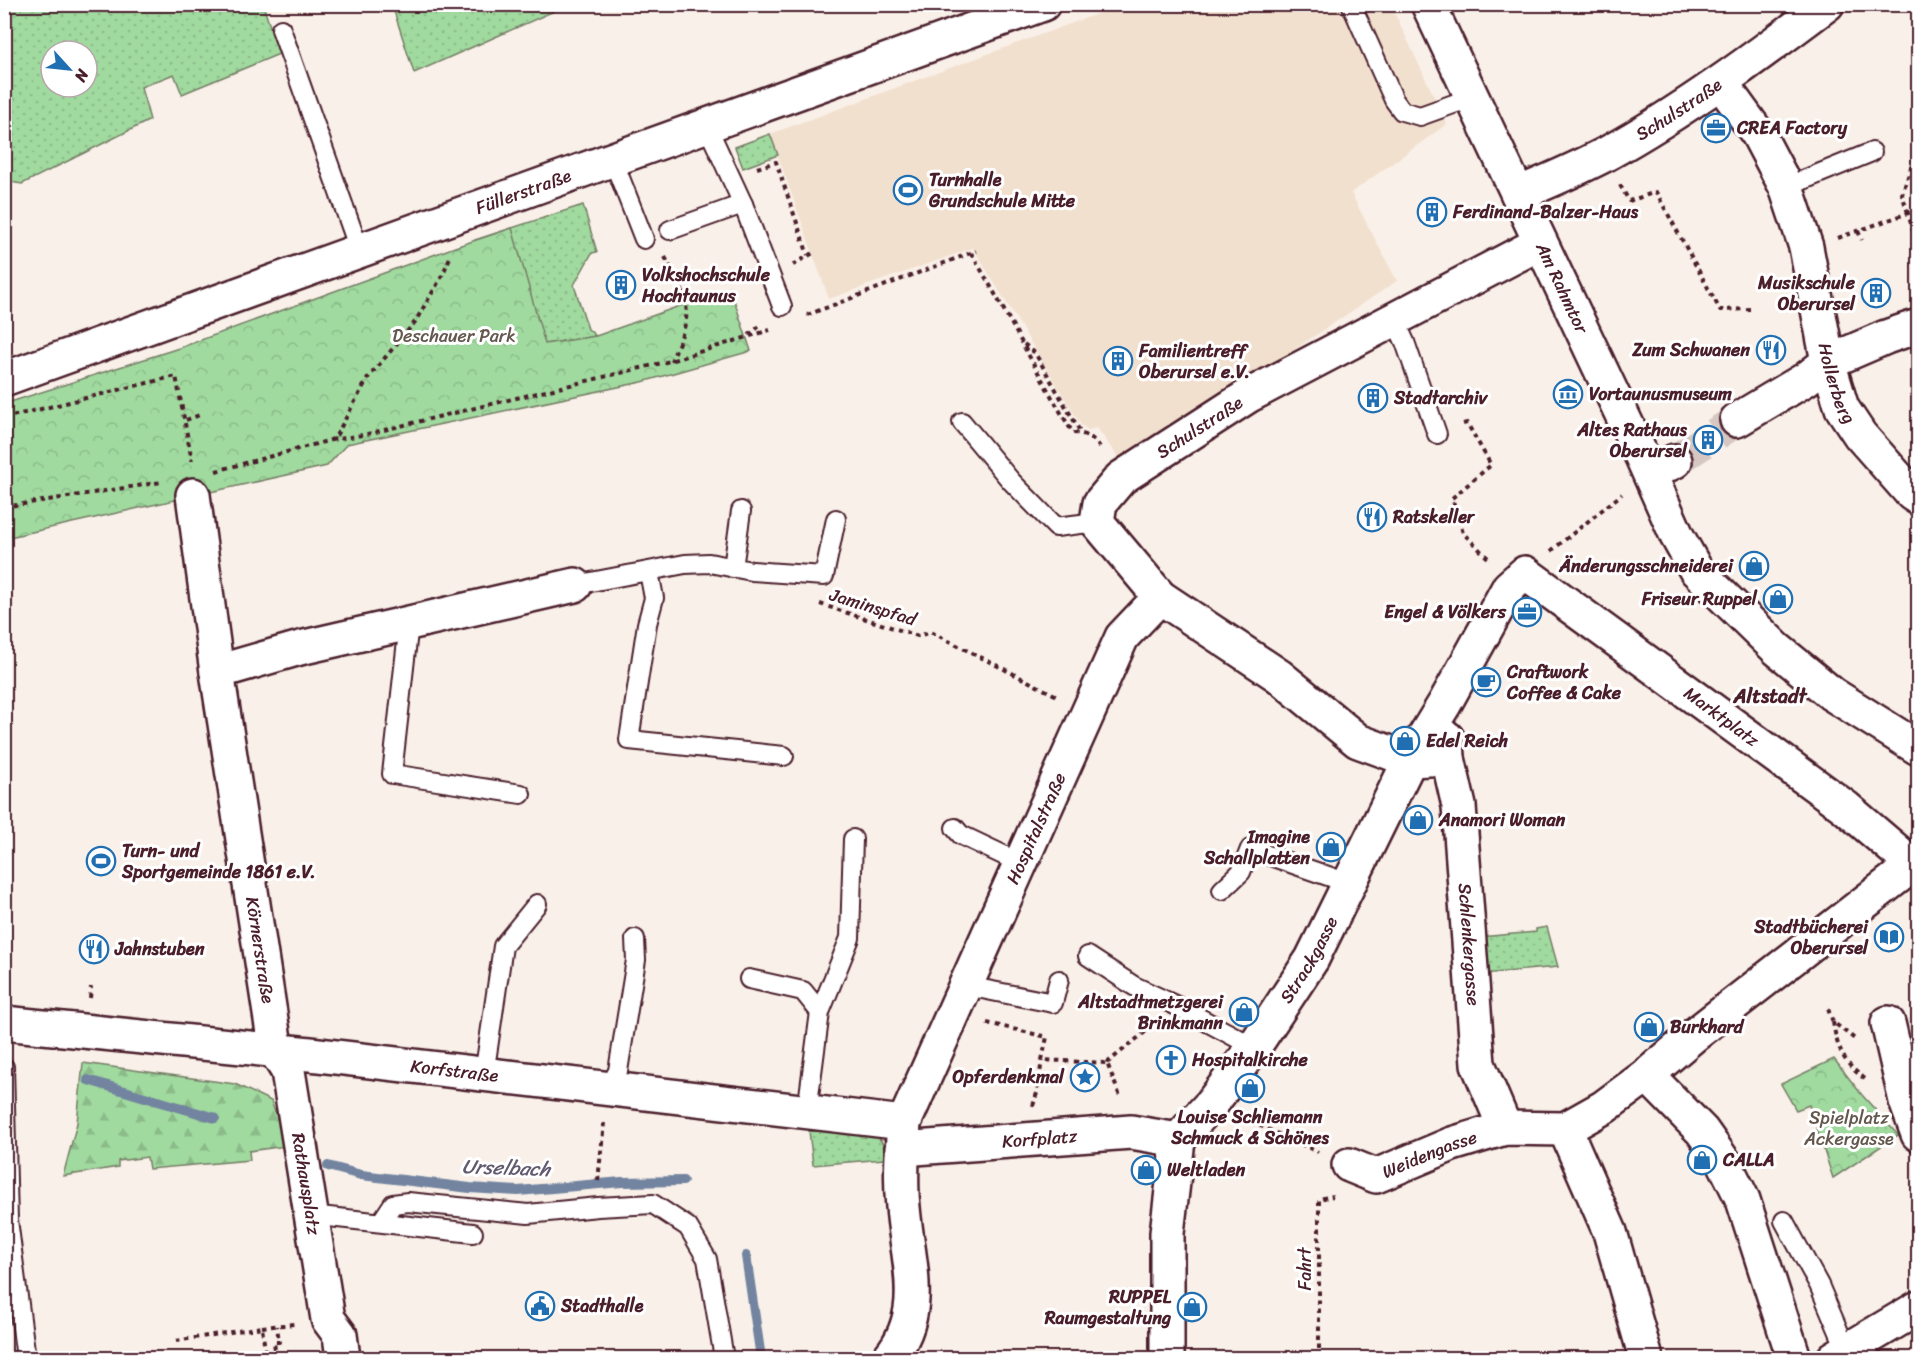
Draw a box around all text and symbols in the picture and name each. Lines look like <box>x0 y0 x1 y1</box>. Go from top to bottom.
north arrow <box>39 39 99 99</box>
text: N <box>66 63 98 88</box>
street label: Schulstraße <box>1629 69 1729 150</box>
office icon: CREA Factory <box>1700 112 1732 144</box>
place label: CREA Factory <box>1736 112 1848 144</box>
street label: Füllerstraße <box>471 159 576 224</box>
place label: Turnhalle Grundschule Mitte <box>928 164 1076 217</box>
sports icon: Turnhalle Grundschule Mitte <box>892 174 924 206</box>
building icon: Ferdinand-Balzer-Haus <box>1416 196 1448 228</box>
place label: Ferdinand-Balzer-Haus <box>1452 196 1639 228</box>
street label: Am Rahmtor <box>1526 236 1598 340</box>
place label: Volkshochschule Hochtaunus <box>641 259 771 312</box>
place label: Musikschule Oberursel <box>1757 267 1856 320</box>
building icon: Volkshochschule Hochtaunus <box>605 269 637 301</box>
building icon: Musikschule Oberursel <box>1860 277 1892 309</box>
park label: Deschauer Park <box>392 320 516 352</box>
place label: Zum Schwanen <box>1631 334 1750 366</box>
restaurant icon: Zum Schwanen <box>1755 334 1787 366</box>
place label: Familientreff Oberursel e.V. <box>1138 335 1250 388</box>
street label: Hollerberg <box>1809 340 1865 431</box>
building icon: Familientreff Oberursel e.V. <box>1102 345 1134 377</box>
museum icon: Vortaunusmuseum <box>1552 378 1584 410</box>
place label: Vortaunusmuseum <box>1589 378 1732 410</box>
building icon: Stadtarchiv <box>1357 382 1389 414</box>
place label: Stadtarchiv <box>1393 382 1489 414</box>
street label: Schulstraße <box>1150 387 1250 467</box>
place label: Altes Rathaus Oberursel <box>1577 414 1688 467</box>
building icon: Altes Rathaus Oberursel <box>1692 424 1724 456</box>
restaurant icon: Ratskeller <box>1356 501 1388 533</box>
place label: Ratskeller <box>1392 501 1476 533</box>
place label: Änderungsschneiderei <box>1558 550 1734 582</box>
shop icon: Änderungsschneiderei <box>1738 550 1770 582</box>
street label: Jaminspfad <box>825 578 922 636</box>
place label: Friseur Ruppel <box>1641 583 1758 615</box>
shop icon: Friseur Ruppel <box>1762 583 1794 615</box>
place label: Engel & Völkers <box>1384 596 1507 628</box>
office icon: Engel & Völkers <box>1511 596 1543 628</box>
place label: Craftwork Coffee & Cake <box>1506 656 1622 709</box>
cafe icon: Craftwork Coffee & Cake <box>1470 666 1502 698</box>
street label: Marktplatz <box>1677 678 1766 756</box>
district label: Altstadt <box>1732 679 1809 714</box>
shop icon: Edel Reich <box>1389 725 1421 757</box>
place label: Edel Reich <box>1426 725 1509 757</box>
street label: Hospitalstraße <box>997 767 1075 890</box>
shop icon: Anamori Woman <box>1402 804 1434 836</box>
place label: Anamori Woman <box>1438 804 1565 836</box>
place label: Imagine Schallplatten <box>1203 821 1310 874</box>
shop icon: Imagine Schallplatten <box>1315 831 1347 863</box>
place label: Turn- und Sportgemeinde 1861 e.V. <box>121 835 316 888</box>
sports icon: Turn- und Sportgemeinde 1861 e.V. <box>85 845 117 877</box>
street label: Schlenkergasse <box>1449 882 1490 1007</box>
street label: Körnerstraße <box>236 894 284 1006</box>
street label: Strackgasse <box>1271 910 1347 1010</box>
place label: Stadtbücherei Oberursel <box>1753 911 1869 964</box>
library icon: Stadtbücherei Oberursel <box>1873 921 1905 953</box>
restaurant icon: Jahnstuben <box>78 933 110 965</box>
place label: Jahnstuben <box>114 933 205 965</box>
place label: Altstadtmetzgerei Brinkmann <box>1077 986 1224 1039</box>
shop icon: Altstadtmetzgerei Brinkmann <box>1228 996 1260 1028</box>
shop icon: Burkhard <box>1633 1011 1665 1043</box>
place label: Burkhard <box>1670 1011 1745 1043</box>
church icon: Hospitalkirche <box>1155 1044 1187 1076</box>
place label: Hospitalkirche <box>1191 1044 1308 1076</box>
street label: Korfstraße <box>409 1050 500 1092</box>
place label: Opferdenkmal <box>952 1061 1065 1093</box>
place icon: Opferdenkmal <box>1069 1061 1101 1093</box>
shop icon: Louise Schliemann Schmuck & Schönes <box>1234 1072 1266 1104</box>
place label: Louise Schliemann Schmuck & Schönes <box>1170 1101 1329 1154</box>
park label: Spielplatz Ackergasse <box>1803 1102 1894 1155</box>
street label: Korfplatz <box>1001 1120 1079 1158</box>
street label: Weidengasse <box>1377 1121 1481 1188</box>
street label: Rathausplatz <box>282 1131 330 1238</box>
shop icon: CALLA <box>1686 1144 1718 1176</box>
place label: CALLA <box>1722 1144 1774 1176</box>
water label: Urselbach <box>461 1149 552 1187</box>
shop icon: Weltladen <box>1130 1154 1162 1186</box>
place label: Weltladen <box>1167 1154 1245 1186</box>
street label: Fahrt <box>1289 1247 1321 1290</box>
place label: RUPPEL Raumgestaltung <box>1044 1281 1172 1334</box>
public building icon: Stadthalle <box>524 1290 556 1322</box>
place label: Stadthalle <box>560 1290 644 1322</box>
shop icon: RUPPEL Raumgestaltung <box>1176 1291 1208 1323</box>

